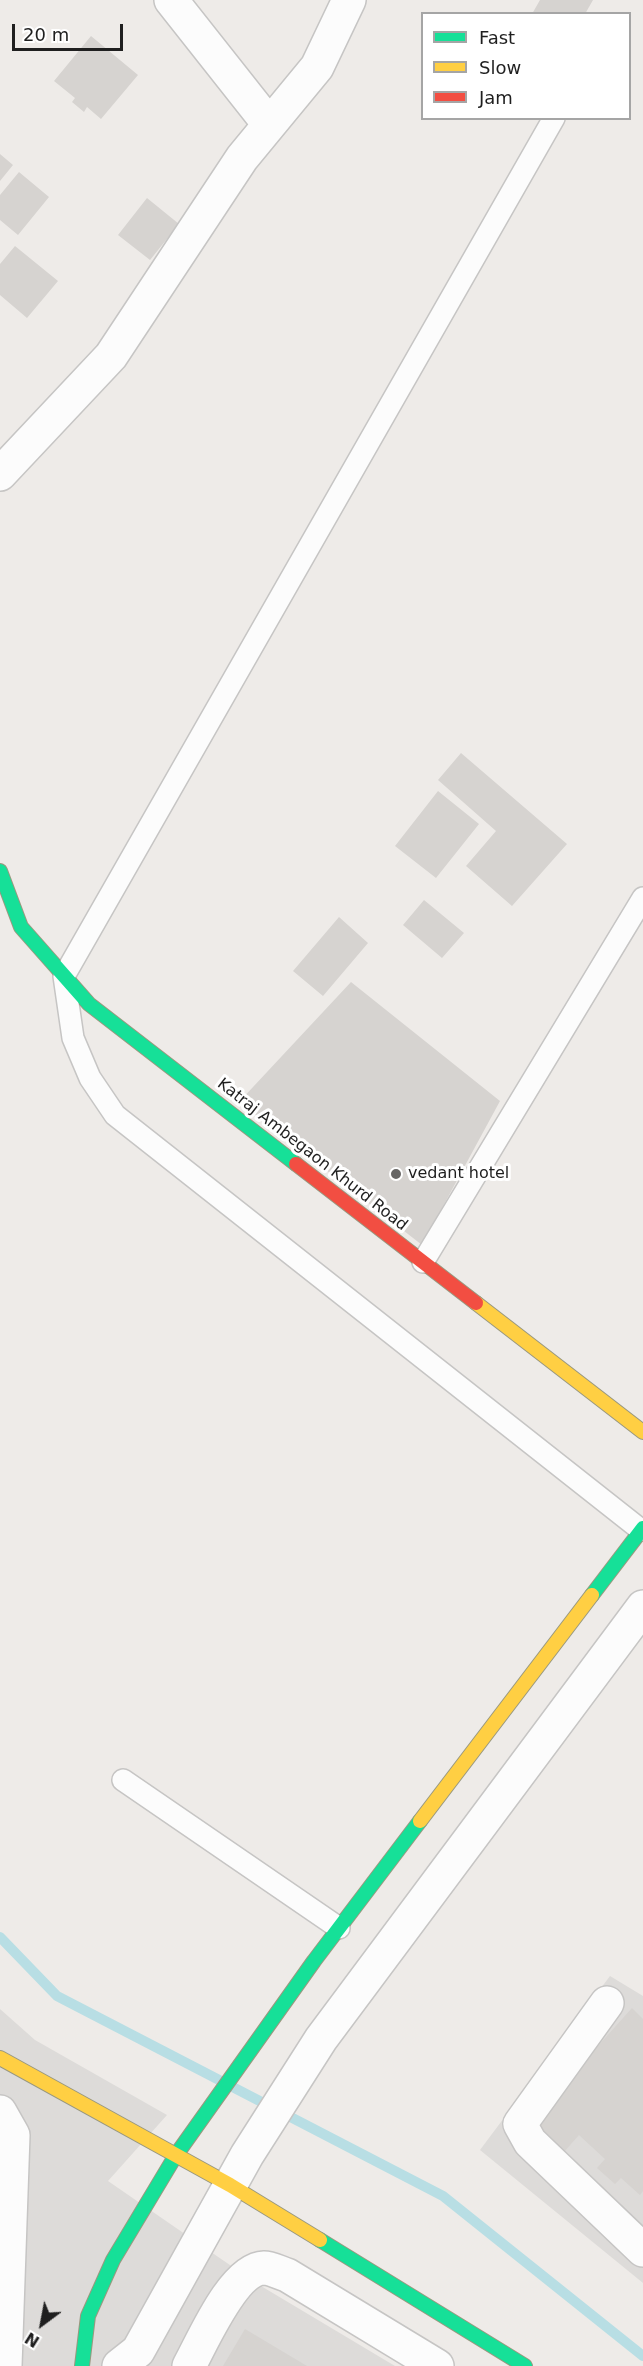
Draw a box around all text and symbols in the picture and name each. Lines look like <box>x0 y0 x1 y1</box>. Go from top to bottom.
scale bar <box>15 12 126 50</box>
legend <box>421 12 631 120</box>
text: 20 m <box>23 24 69 45</box>
text: Fast <box>479 27 515 48</box>
text: Slow <box>479 57 521 78</box>
text: Jam <box>479 87 513 108</box>
street label: Katraj Ambegaon Khurd Road <box>213 1075 411 1235</box>
place label: vedant hotel <box>408 1164 509 1184</box>
marker: vedant hotel <box>389 1167 403 1181</box>
north arrow <box>12 2294 72 2354</box>
text: N <box>21 2328 43 2351</box>

